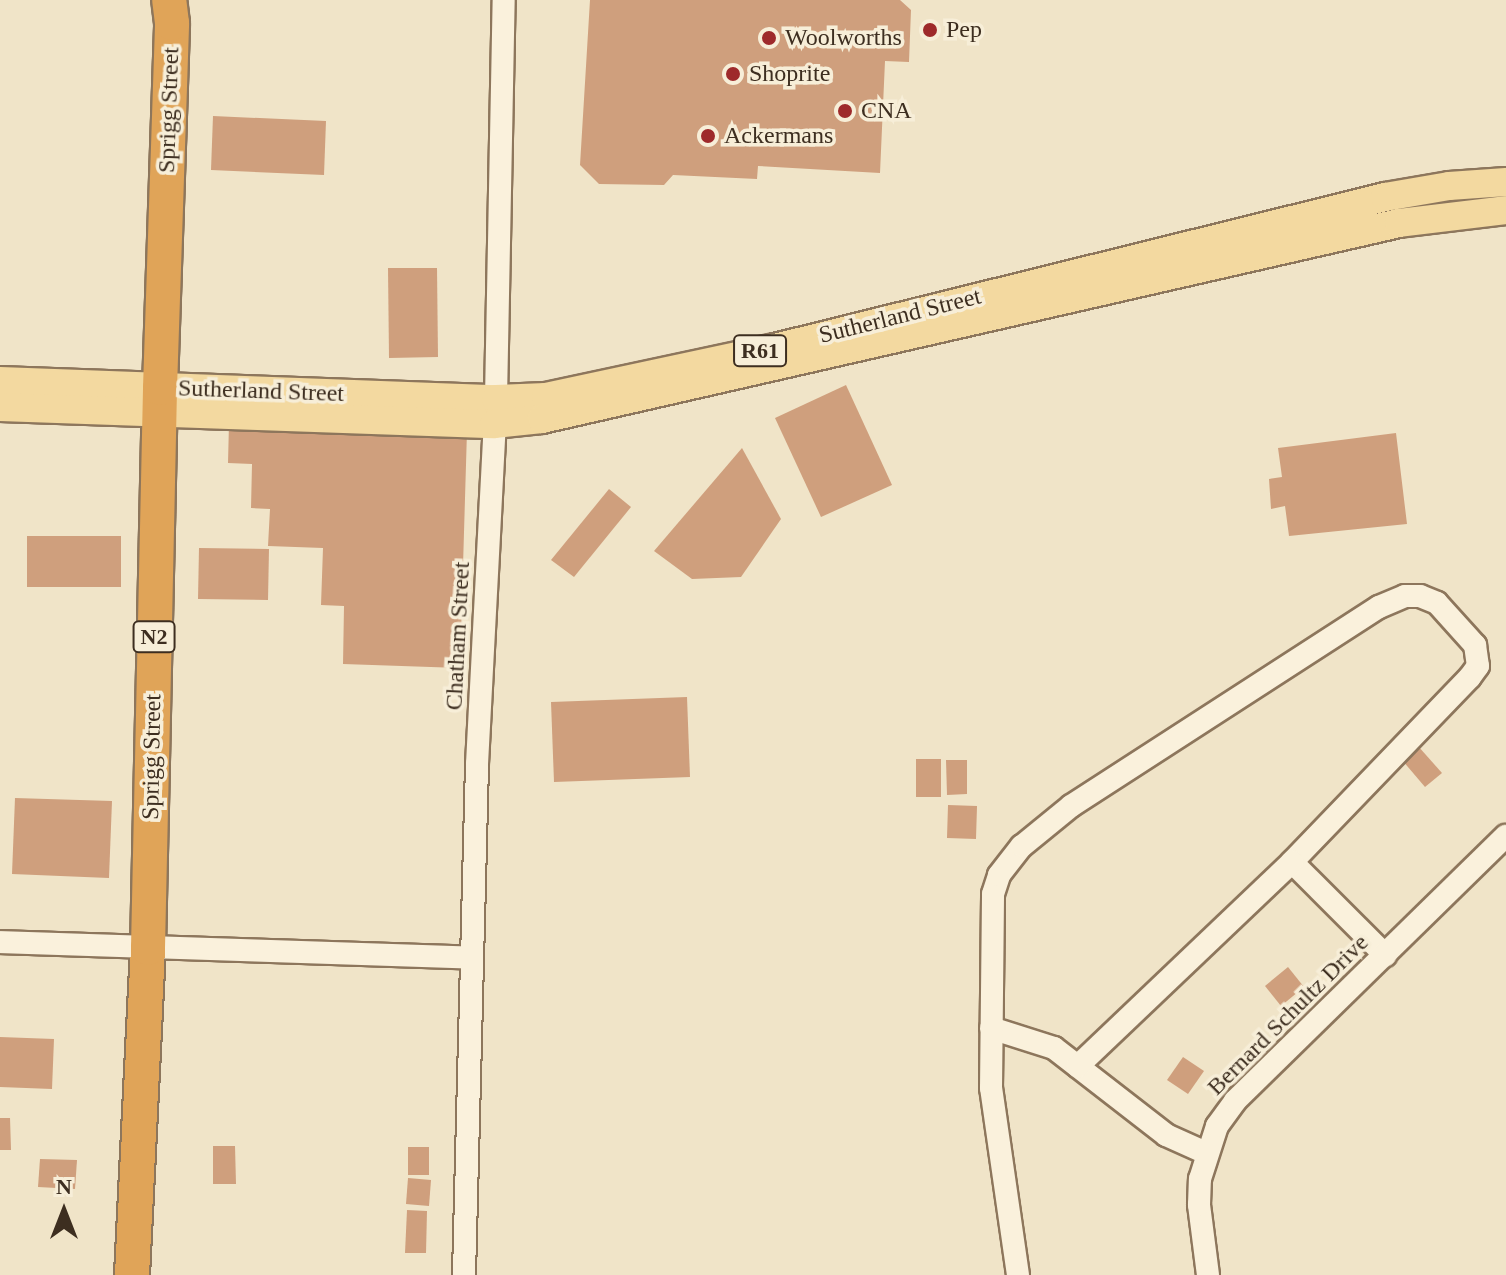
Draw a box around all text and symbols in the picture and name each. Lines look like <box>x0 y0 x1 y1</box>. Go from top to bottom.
place label: Pep <box>946 16 982 44</box>
marker: Pep <box>921 21 939 39</box>
place label: Woolworths <box>785 24 902 52</box>
marker: Woolworths <box>760 29 778 47</box>
street label: Sprigg Street <box>152 47 186 173</box>
place label: Shoprite <box>749 60 830 88</box>
marker: Shoprite <box>724 65 742 83</box>
place label: CNA <box>861 97 912 125</box>
marker: CNA <box>836 102 854 120</box>
place label: Ackermans <box>724 122 833 150</box>
marker: Ackermans <box>699 127 717 145</box>
street label: Sutherland Street <box>816 282 984 350</box>
road number: R61 <box>732 333 788 369</box>
street label: Sutherland Street <box>178 374 344 408</box>
street label: Chatham Street <box>440 561 476 711</box>
road number: N2 <box>132 619 176 655</box>
street label: Sprigg Street <box>137 694 167 820</box>
street label: Bernard Schultz Drive <box>1201 928 1375 1102</box>
north arrow <box>24 1171 104 1251</box>
text: N <box>56 1174 72 1199</box>

